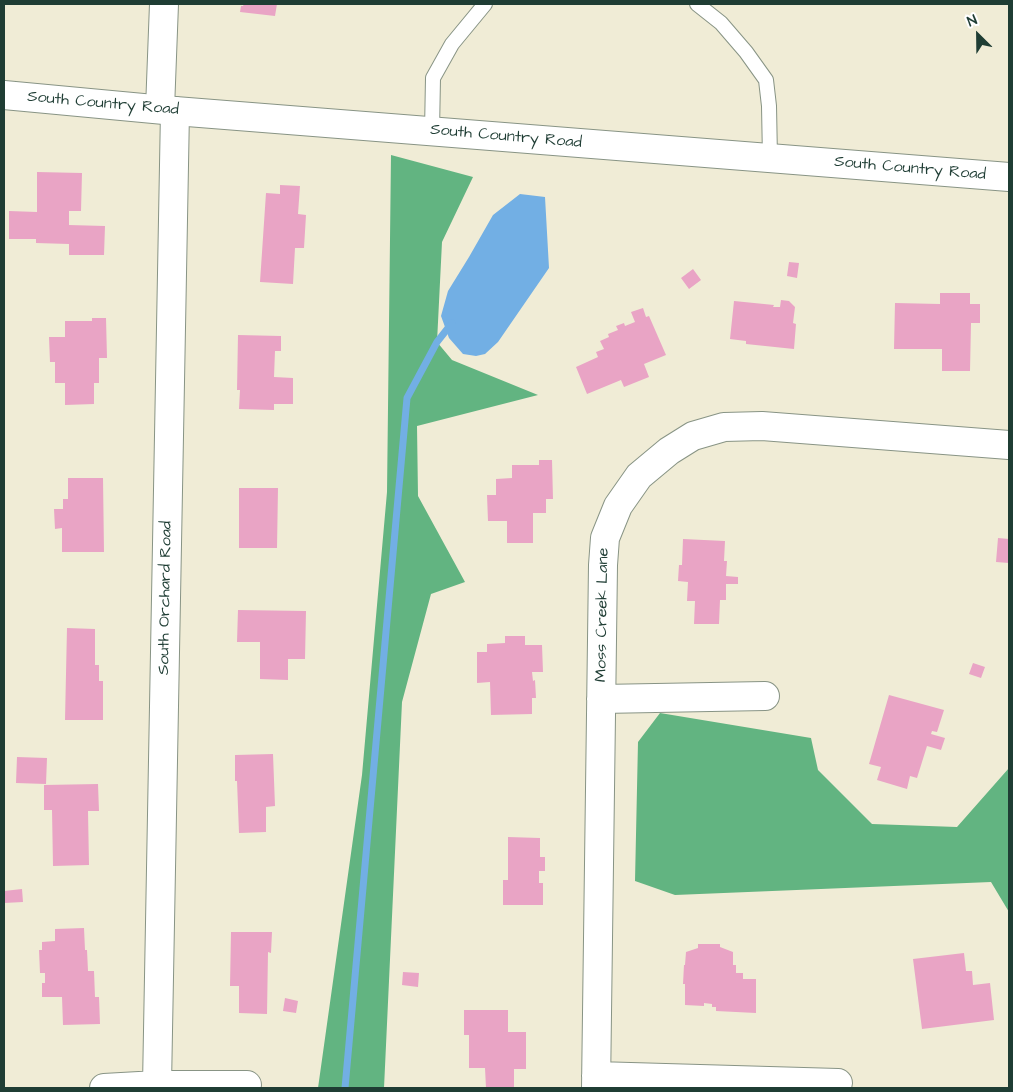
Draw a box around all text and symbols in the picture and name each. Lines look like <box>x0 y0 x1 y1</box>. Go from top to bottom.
north arrow <box>953 10 1003 60</box>
text: N <box>964 10 980 32</box>
street label: South Country Road <box>27 88 179 120</box>
street label: South Country Road <box>430 121 582 153</box>
street label: South Country Road <box>834 153 986 185</box>
street label: South Orchard Road <box>155 521 177 675</box>
street label: Moss Creek Lane <box>592 548 614 682</box>

